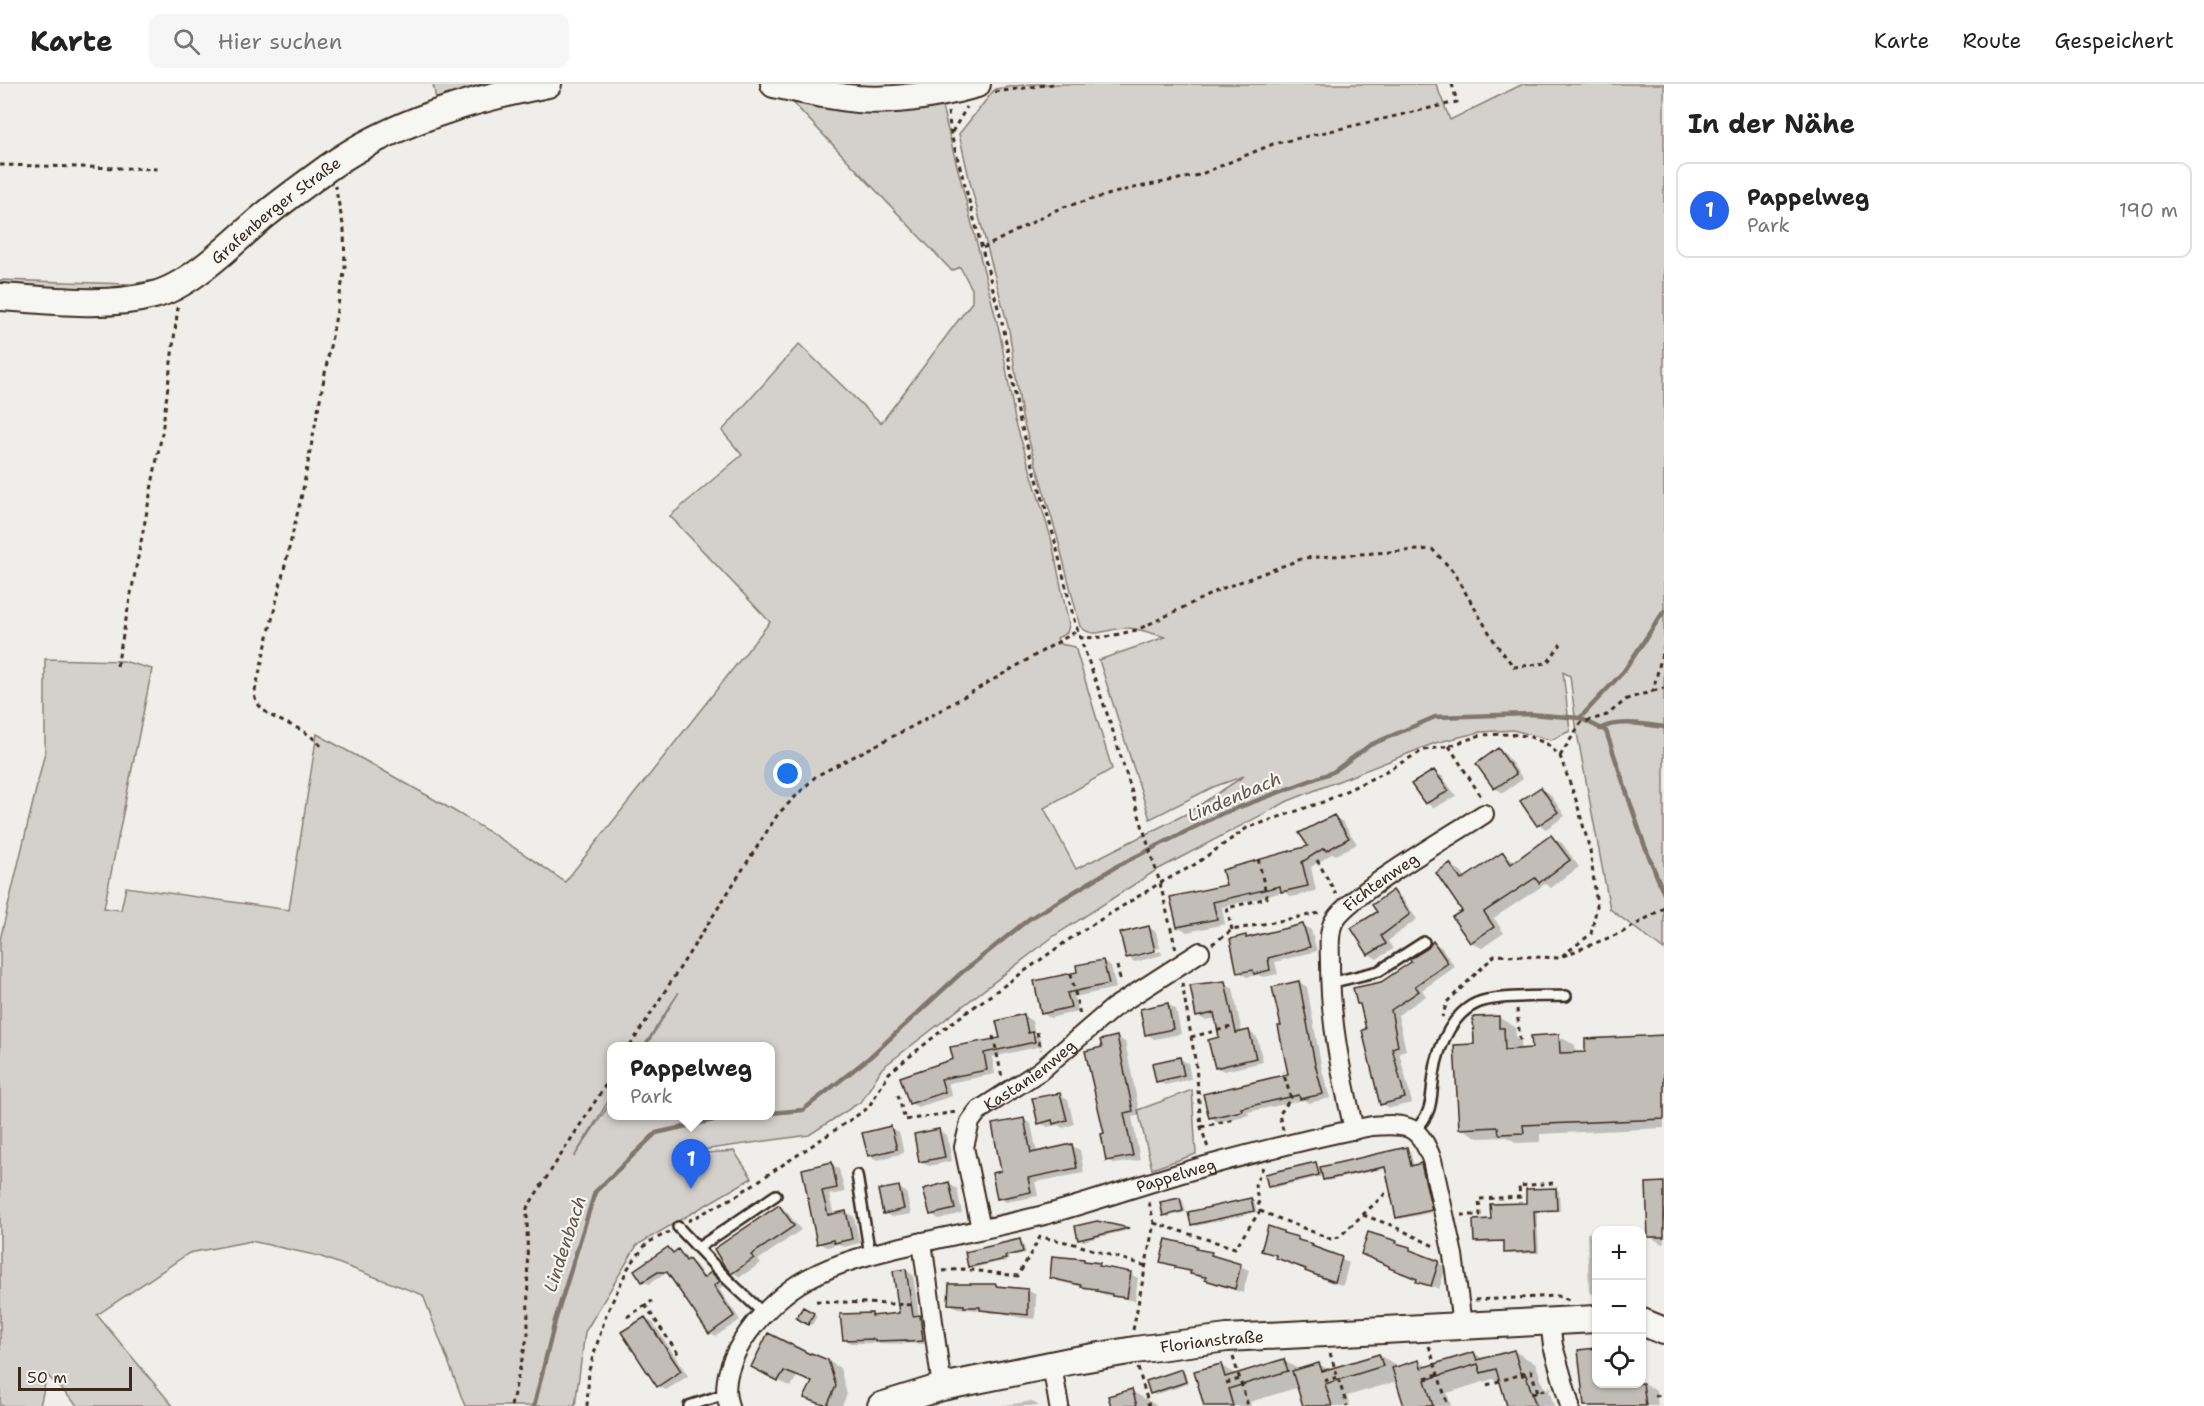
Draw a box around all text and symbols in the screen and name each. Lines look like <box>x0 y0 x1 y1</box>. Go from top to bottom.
search box <box>149 14 569 68</box>
text: Karte <box>30 22 113 60</box>
icon: search <box>170 25 203 58</box>
text: Hier suchen <box>218 27 342 56</box>
text: Karte <box>1874 27 1929 55</box>
text: Route <box>1962 27 2021 55</box>
text: Gespeichert <box>2054 27 2174 55</box>
text: In der Nähe <box>1688 106 1855 141</box>
street label: Grafenberger Straße <box>207 152 345 269</box>
text: Pappelweg <box>1747 183 1869 212</box>
text: 1 <box>1705 197 1714 223</box>
text: 190 m <box>2119 197 2178 223</box>
text: Park <box>1747 212 1790 238</box>
your location <box>773 759 802 788</box>
water label: Lindenbach <box>1183 766 1285 828</box>
street label: Fichtenweg <box>1339 848 1423 916</box>
street label: Kastanienweg <box>980 1035 1080 1116</box>
popup <box>607 1042 775 1120</box>
text: Pappelweg <box>630 1054 752 1083</box>
text: Park <box>630 1083 673 1109</box>
pin: 1 <box>672 1140 710 1189</box>
street label: Pappelweg <box>1134 1154 1218 1197</box>
water label: Lindenbach <box>538 1193 592 1295</box>
map controls <box>1592 1226 1646 1388</box>
button: + <box>1592 1226 1646 1280</box>
button: − <box>1592 1280 1646 1334</box>
street label: Florianstraße <box>1159 1326 1264 1358</box>
button: locate <box>1592 1334 1646 1388</box>
scale bar <box>18 1364 132 1392</box>
text: 50 m <box>27 1367 67 1388</box>

